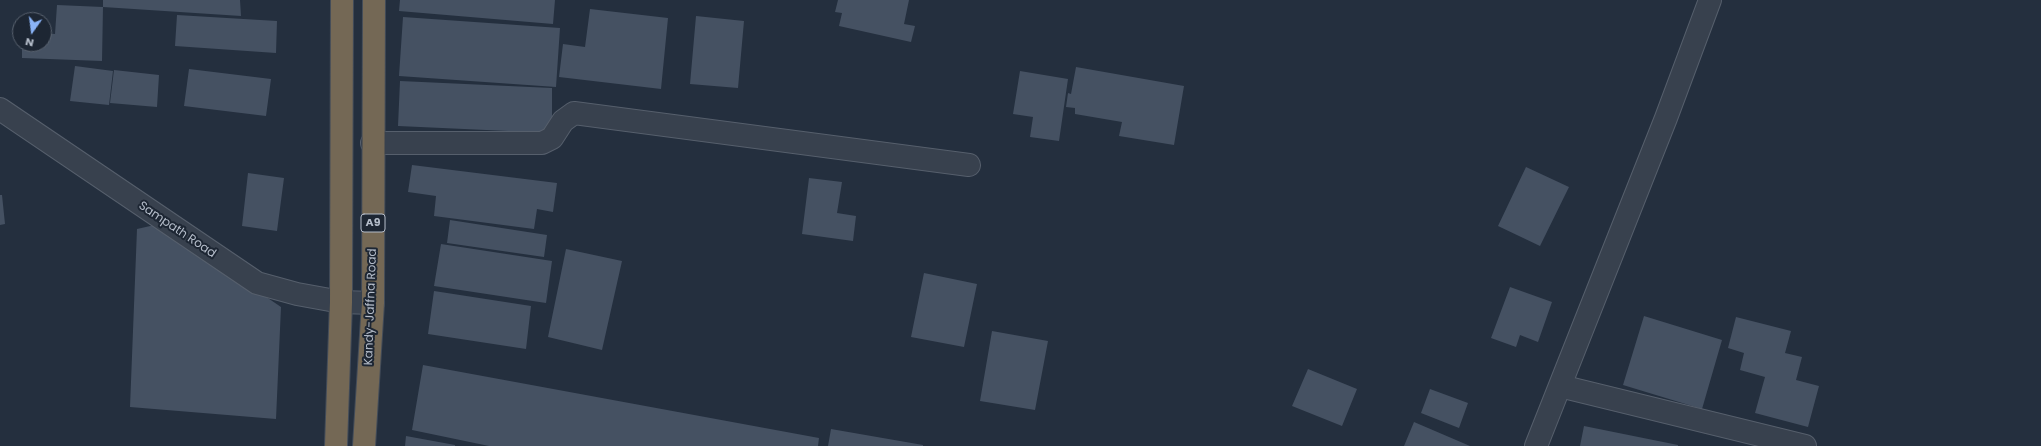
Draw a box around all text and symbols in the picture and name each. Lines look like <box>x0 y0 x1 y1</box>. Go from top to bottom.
north arrow <box>12 12 52 52</box>
text: N <box>23 34 35 51</box>
street label: Sampath Road <box>136 199 218 261</box>
road number: A9 <box>361 214 385 232</box>
street label: Kandy-Jaffna Road <box>362 248 380 366</box>

